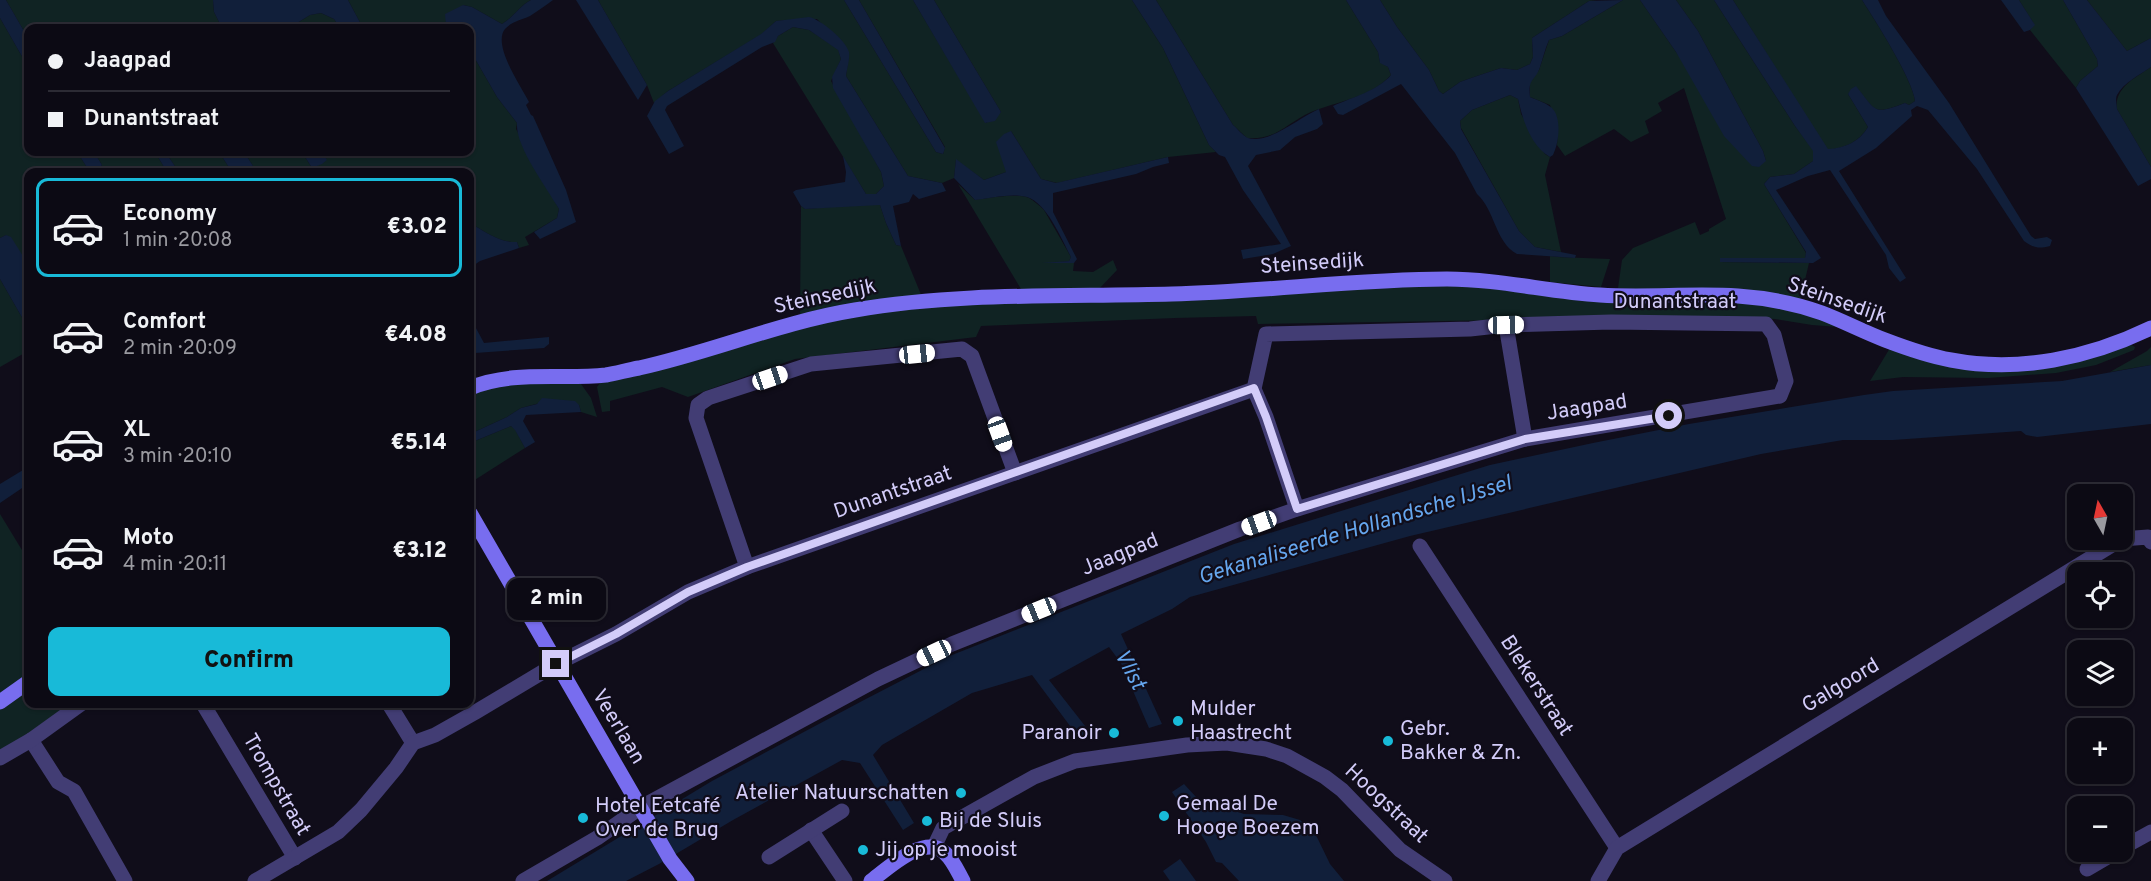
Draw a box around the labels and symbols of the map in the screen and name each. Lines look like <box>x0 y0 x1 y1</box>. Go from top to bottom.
street label: Steinsedijk <box>1259 247 1365 281</box>
street label: Steinsedijk <box>1783 271 1891 331</box>
street label: Steinsedijk <box>771 273 879 321</box>
street label: Dunantstraat <box>1613 289 1737 316</box>
car <box>1488 316 1524 334</box>
car <box>898 343 936 365</box>
car <box>750 364 790 392</box>
street label: Jaagpad <box>1545 388 1629 428</box>
route start <box>1655 402 1682 429</box>
car <box>985 414 1015 454</box>
street label: Dunantstraat <box>830 460 956 526</box>
water label: Gekanaliseerde Hollandsche IJssel <box>1195 470 1516 592</box>
north arrow <box>2067 484 2133 550</box>
car <box>1239 508 1279 538</box>
street label: Jaagpad <box>1077 527 1163 583</box>
callout: 2 min <box>506 577 606 619</box>
car <box>1019 595 1059 625</box>
street label: Blekerstraat <box>1493 630 1579 742</box>
car <box>914 637 954 669</box>
water label: Vlist <box>1107 645 1151 696</box>
route end <box>542 650 569 677</box>
street label: Galgoord <box>1797 652 1885 720</box>
street label: Veerlaan <box>585 685 651 769</box>
place label: Mulder Haastrecht <box>1190 696 1292 747</box>
marker: Mulder Haastrecht <box>1171 714 1185 728</box>
place label: Gebr. Bakker & Zn. <box>1400 716 1521 767</box>
place label: Paranoir <box>1021 720 1102 747</box>
marker: Paranoir <box>1107 726 1121 740</box>
street label: Trompstraat <box>236 729 316 841</box>
marker: Gebr. Bakker & Zn. <box>1381 734 1395 748</box>
street label: Hoogstraat <box>1338 758 1434 850</box>
place label: Atelier Natuurschatten <box>735 780 949 807</box>
marker: Atelier Natuurschatten <box>954 786 968 800</box>
place label: Gemaal De Hooge Boezem <box>1176 791 1320 842</box>
place label: Hotel Eetcafé Over de Brug <box>595 793 720 844</box>
place label: Bij de Sluis <box>939 808 1042 835</box>
marker: Gemaal De Hooge Boezem <box>1157 809 1171 823</box>
marker: Hotel Eetcafé Over de Brug <box>576 811 590 825</box>
marker: Bij de Sluis <box>920 814 934 828</box>
place label: Jij op je mooist <box>875 837 1017 864</box>
marker: Jij op je mooist <box>856 843 870 857</box>

